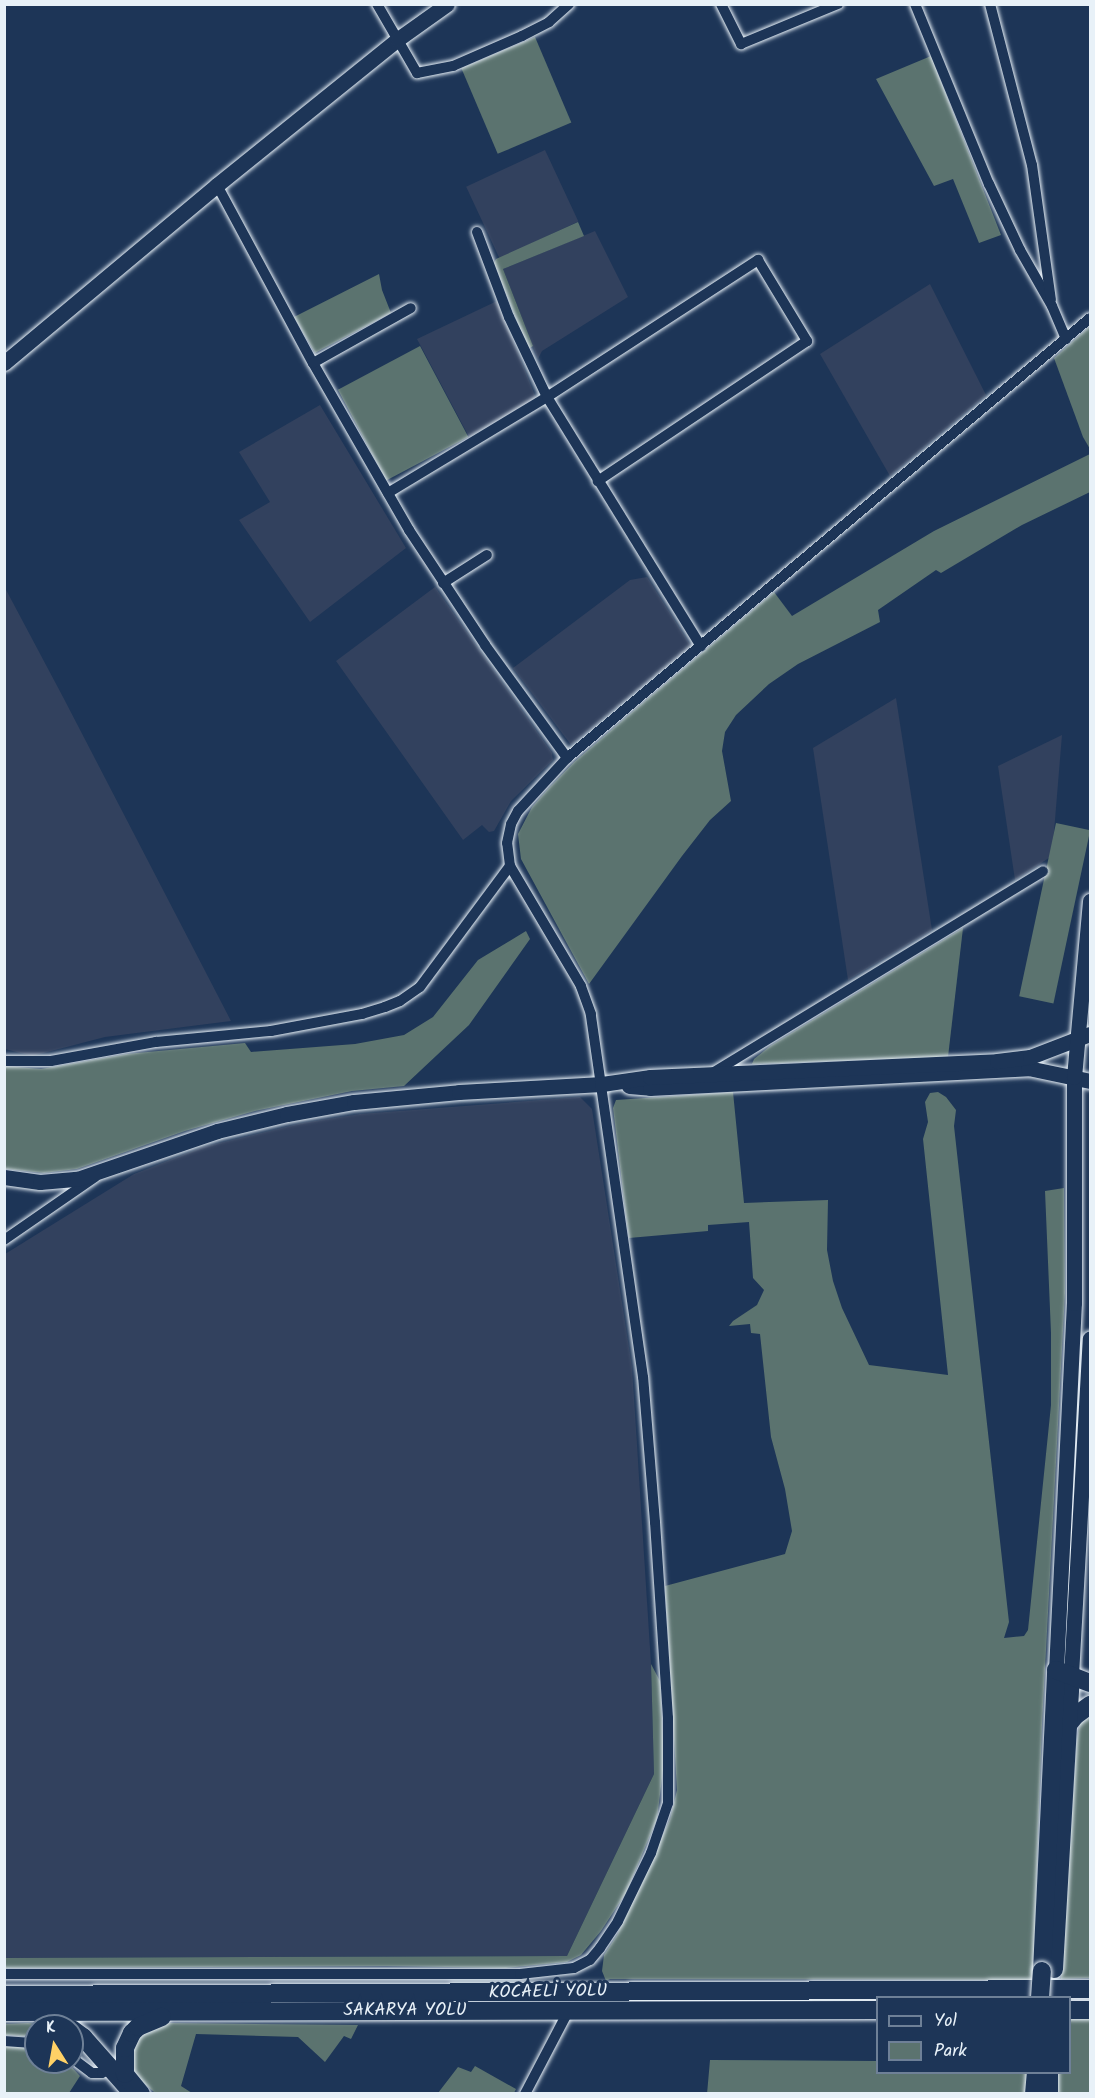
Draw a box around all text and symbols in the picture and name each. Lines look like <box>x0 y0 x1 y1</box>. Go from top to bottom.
street label: KOCAELİ YOLU <box>489 1981 607 2005</box>
legend <box>876 1996 1071 2074</box>
street label: SAKARYA YOLU <box>343 2000 467 2022</box>
text: Yol <box>934 2007 957 2036</box>
north arrow <box>24 2014 84 2074</box>
text: K <box>44 2015 58 2041</box>
text: Park <box>934 2037 967 2066</box>

